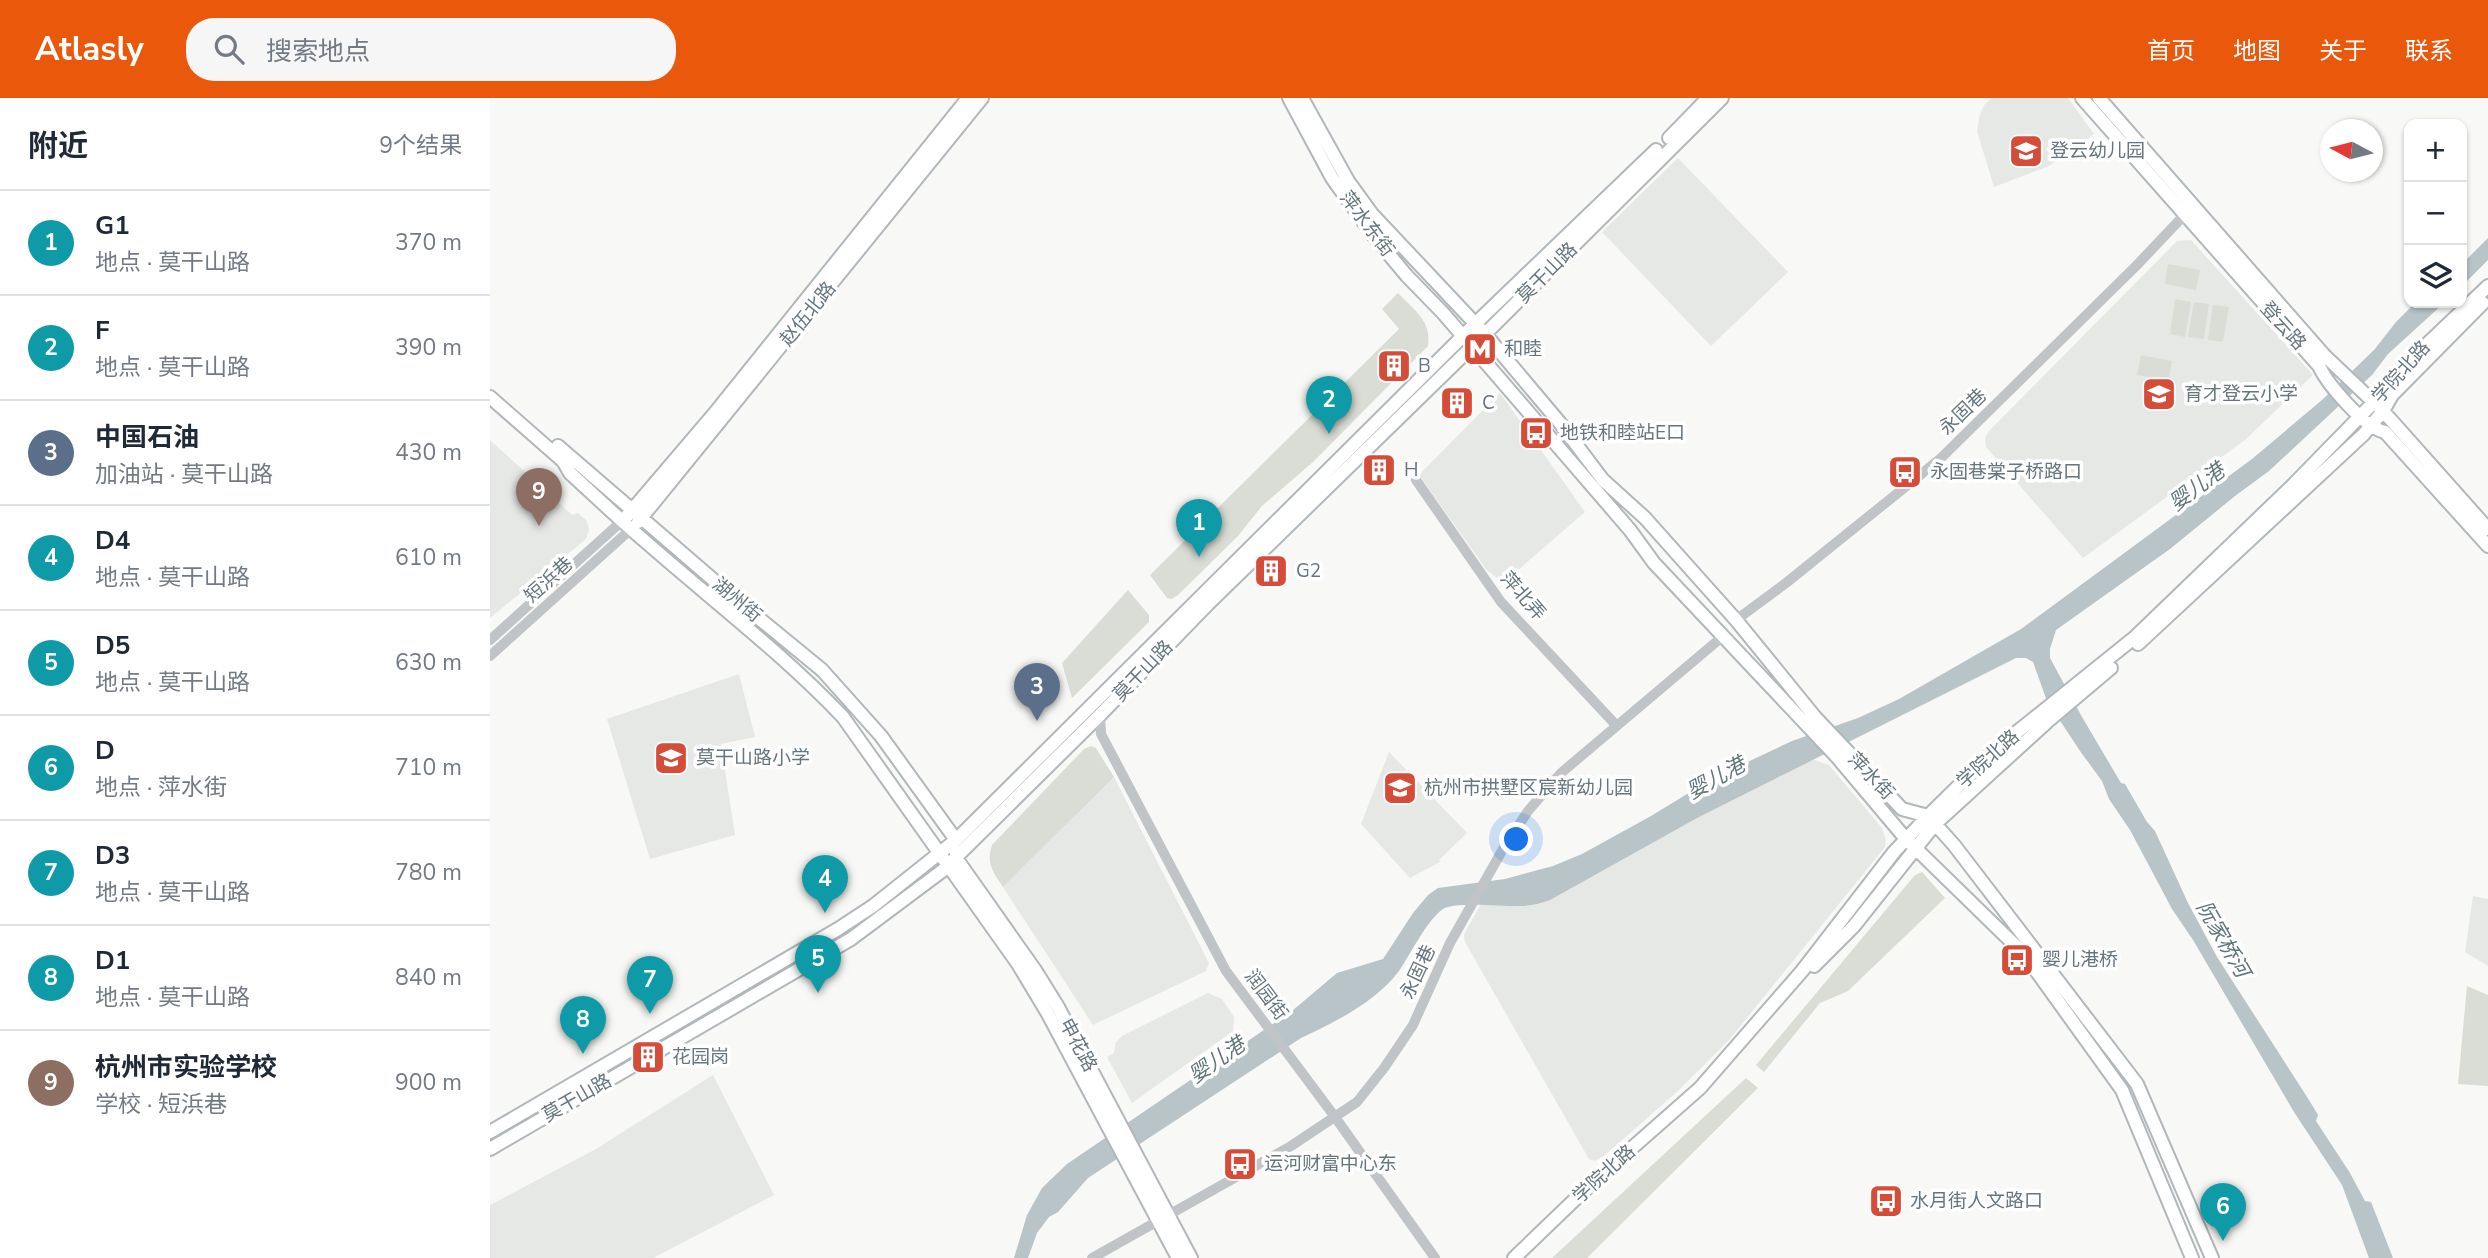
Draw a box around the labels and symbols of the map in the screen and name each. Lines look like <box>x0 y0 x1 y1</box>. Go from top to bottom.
north arrow <box>2320 119 2383 182</box>
school or university icon: 登云幼儿园 <box>2007 132 2045 170</box>
place label: 登云幼儿园 <box>2050 138 2145 164</box>
street label: 萍水东街 <box>1334 186 1400 262</box>
street label: 莫干山路 <box>1511 237 1583 309</box>
street label: 赵伍北路 <box>774 276 842 352</box>
street label: 登云路 <box>2254 296 2312 356</box>
metro station icon: 和睦 <box>1461 330 1499 368</box>
street label: 学院北路 <box>2366 335 2436 409</box>
place label: 和睦 <box>1504 336 1542 362</box>
building icon: B <box>1375 347 1413 385</box>
place label: B <box>1418 353 1431 379</box>
school or university icon: 育才登云小学 <box>2140 375 2178 413</box>
pin: 2 <box>1306 376 1352 434</box>
place label: 育才登云小学 <box>2184 381 2298 407</box>
street label: 永固巷 <box>1933 383 1993 441</box>
building icon: C <box>1438 384 1476 422</box>
place label: C <box>1482 390 1495 416</box>
bus stop icon: 地铁和睦站E口 <box>1517 414 1555 452</box>
place label: 地铁和睦站E口 <box>1560 420 1685 446</box>
building icon: H <box>1360 451 1398 489</box>
bus stop icon: 永固巷棠子桥路口 <box>1886 453 1924 491</box>
water label: 婴儿港 <box>2163 455 2233 517</box>
place label: H <box>1404 457 1418 483</box>
place label: 永固巷棠子桥路口 <box>1930 459 2082 485</box>
pin: 9 <box>516 468 562 526</box>
pin: 1 <box>1176 499 1222 557</box>
street label: 短浜巷 <box>519 551 579 609</box>
building icon: G2 <box>1252 552 1290 590</box>
place label: G2 <box>1296 558 1321 584</box>
street label: 萍北弄 <box>1494 566 1552 626</box>
street label: 湖州街 <box>707 572 767 628</box>
street label: 莫干山路 <box>1107 635 1179 707</box>
pin: 3 <box>1014 663 1060 721</box>
street label: 学院北路 <box>1951 724 2025 794</box>
school or university icon: 莫干山路小学 <box>652 739 690 777</box>
place label: 莫干山路小学 <box>696 745 810 771</box>
street label: 萍水街 <box>1842 746 1900 806</box>
water label: 婴儿港 <box>1682 749 1753 806</box>
school or university icon: 杭州市拱墅区宸新幼儿园 <box>1381 769 1419 807</box>
place label: 杭州市拱墅区宸新幼儿园 <box>1424 775 1633 801</box>
your location <box>1499 822 1533 856</box>
pin: 4 <box>802 855 848 913</box>
water label: 阮家桥河 <box>2190 896 2258 986</box>
pin: 5 <box>795 935 841 993</box>
street label: 永固巷 <box>1394 941 1442 1003</box>
bus stop icon: 婴儿港桥 <box>1998 941 2036 979</box>
place label: 婴儿港桥 <box>2042 947 2118 973</box>
pin: 7 <box>627 956 673 1014</box>
street label: 润园街 <box>1238 964 1294 1026</box>
pin: 8 <box>560 996 606 1054</box>
street label: 申花路 <box>1053 1014 1103 1076</box>
water label: 婴儿港 <box>1183 1029 1253 1090</box>
building icon: 花园岗 <box>629 1038 667 1076</box>
place label: 花园岗 <box>672 1044 729 1070</box>
street label: 莫干山路 <box>538 1068 616 1128</box>
street label: 学院北路 <box>1567 1139 1641 1209</box>
bus stop icon: 运河财富中心东 <box>1221 1145 1259 1183</box>
place label: 运河财富中心东 <box>1264 1151 1397 1177</box>
bus stop icon: 水月街人文路口 <box>1867 1182 1905 1220</box>
pin: 6 <box>2200 1183 2246 1241</box>
place label: 水月街人文路口 <box>1910 1188 2043 1214</box>

